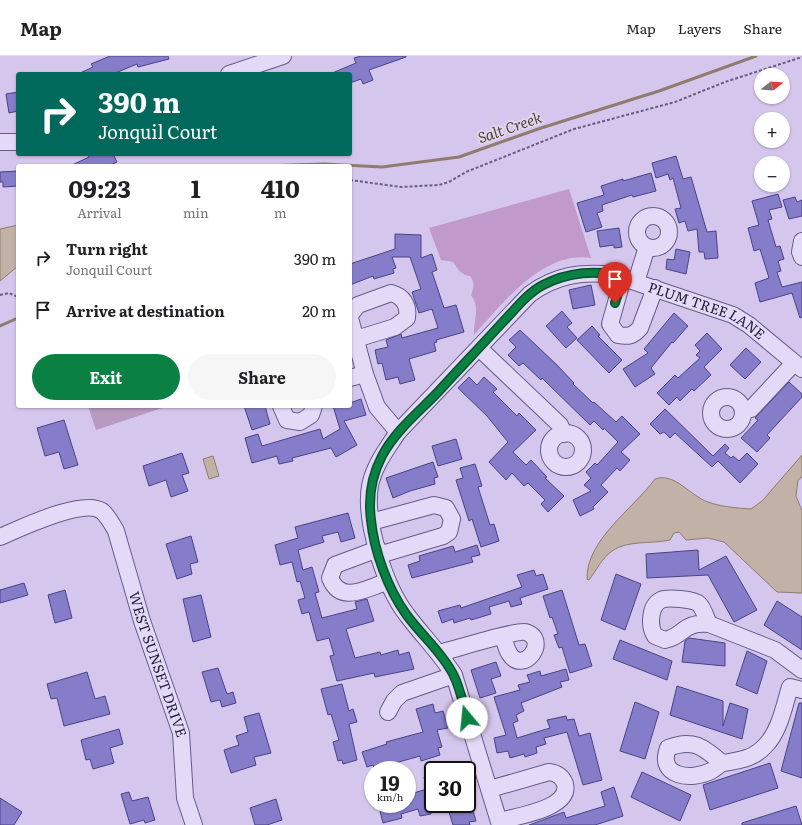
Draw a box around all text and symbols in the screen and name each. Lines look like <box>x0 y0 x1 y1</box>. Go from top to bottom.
text: Map <box>20 14 62 42</box>
text: Map <box>626 18 656 38</box>
text: Layers <box>678 18 721 38</box>
text: Share <box>743 18 782 38</box>
north arrow <box>754 68 790 104</box>
map controls <box>754 68 790 192</box>
text: 390 m <box>98 80 180 122</box>
icon: right <box>32 88 84 140</box>
water label: Salt Creek <box>474 105 545 148</box>
button: + <box>754 112 790 148</box>
text: Jonquil Court <box>98 118 217 145</box>
button: − <box>754 156 790 192</box>
text: 09:23 <box>68 170 131 205</box>
text: 1 <box>191 170 201 205</box>
text: 410 <box>261 170 300 205</box>
text: Arrival <box>77 203 122 222</box>
text: min <box>183 203 209 222</box>
text: m <box>274 203 287 222</box>
text: Turn right <box>66 237 148 260</box>
icon: right <box>32 247 54 269</box>
text: 390 m <box>294 247 336 270</box>
text: Jonquil Court <box>66 260 152 279</box>
pin <box>598 262 632 303</box>
icon: arrive <box>604 268 626 290</box>
street label: PLUM TREE LANE <box>646 276 770 343</box>
icon: arrive <box>32 299 54 321</box>
text: Arrive at destination <box>66 299 225 322</box>
text: 20 m <box>302 299 336 322</box>
button: Exit <box>32 354 180 400</box>
button: Share <box>188 354 336 400</box>
street label: WEST SUNSET DRIVE <box>125 589 193 740</box>
position arrow <box>446 697 488 739</box>
speed limit sign: 30 <box>424 761 476 813</box>
text: 19 <box>380 767 400 797</box>
text: km/h <box>377 789 403 804</box>

